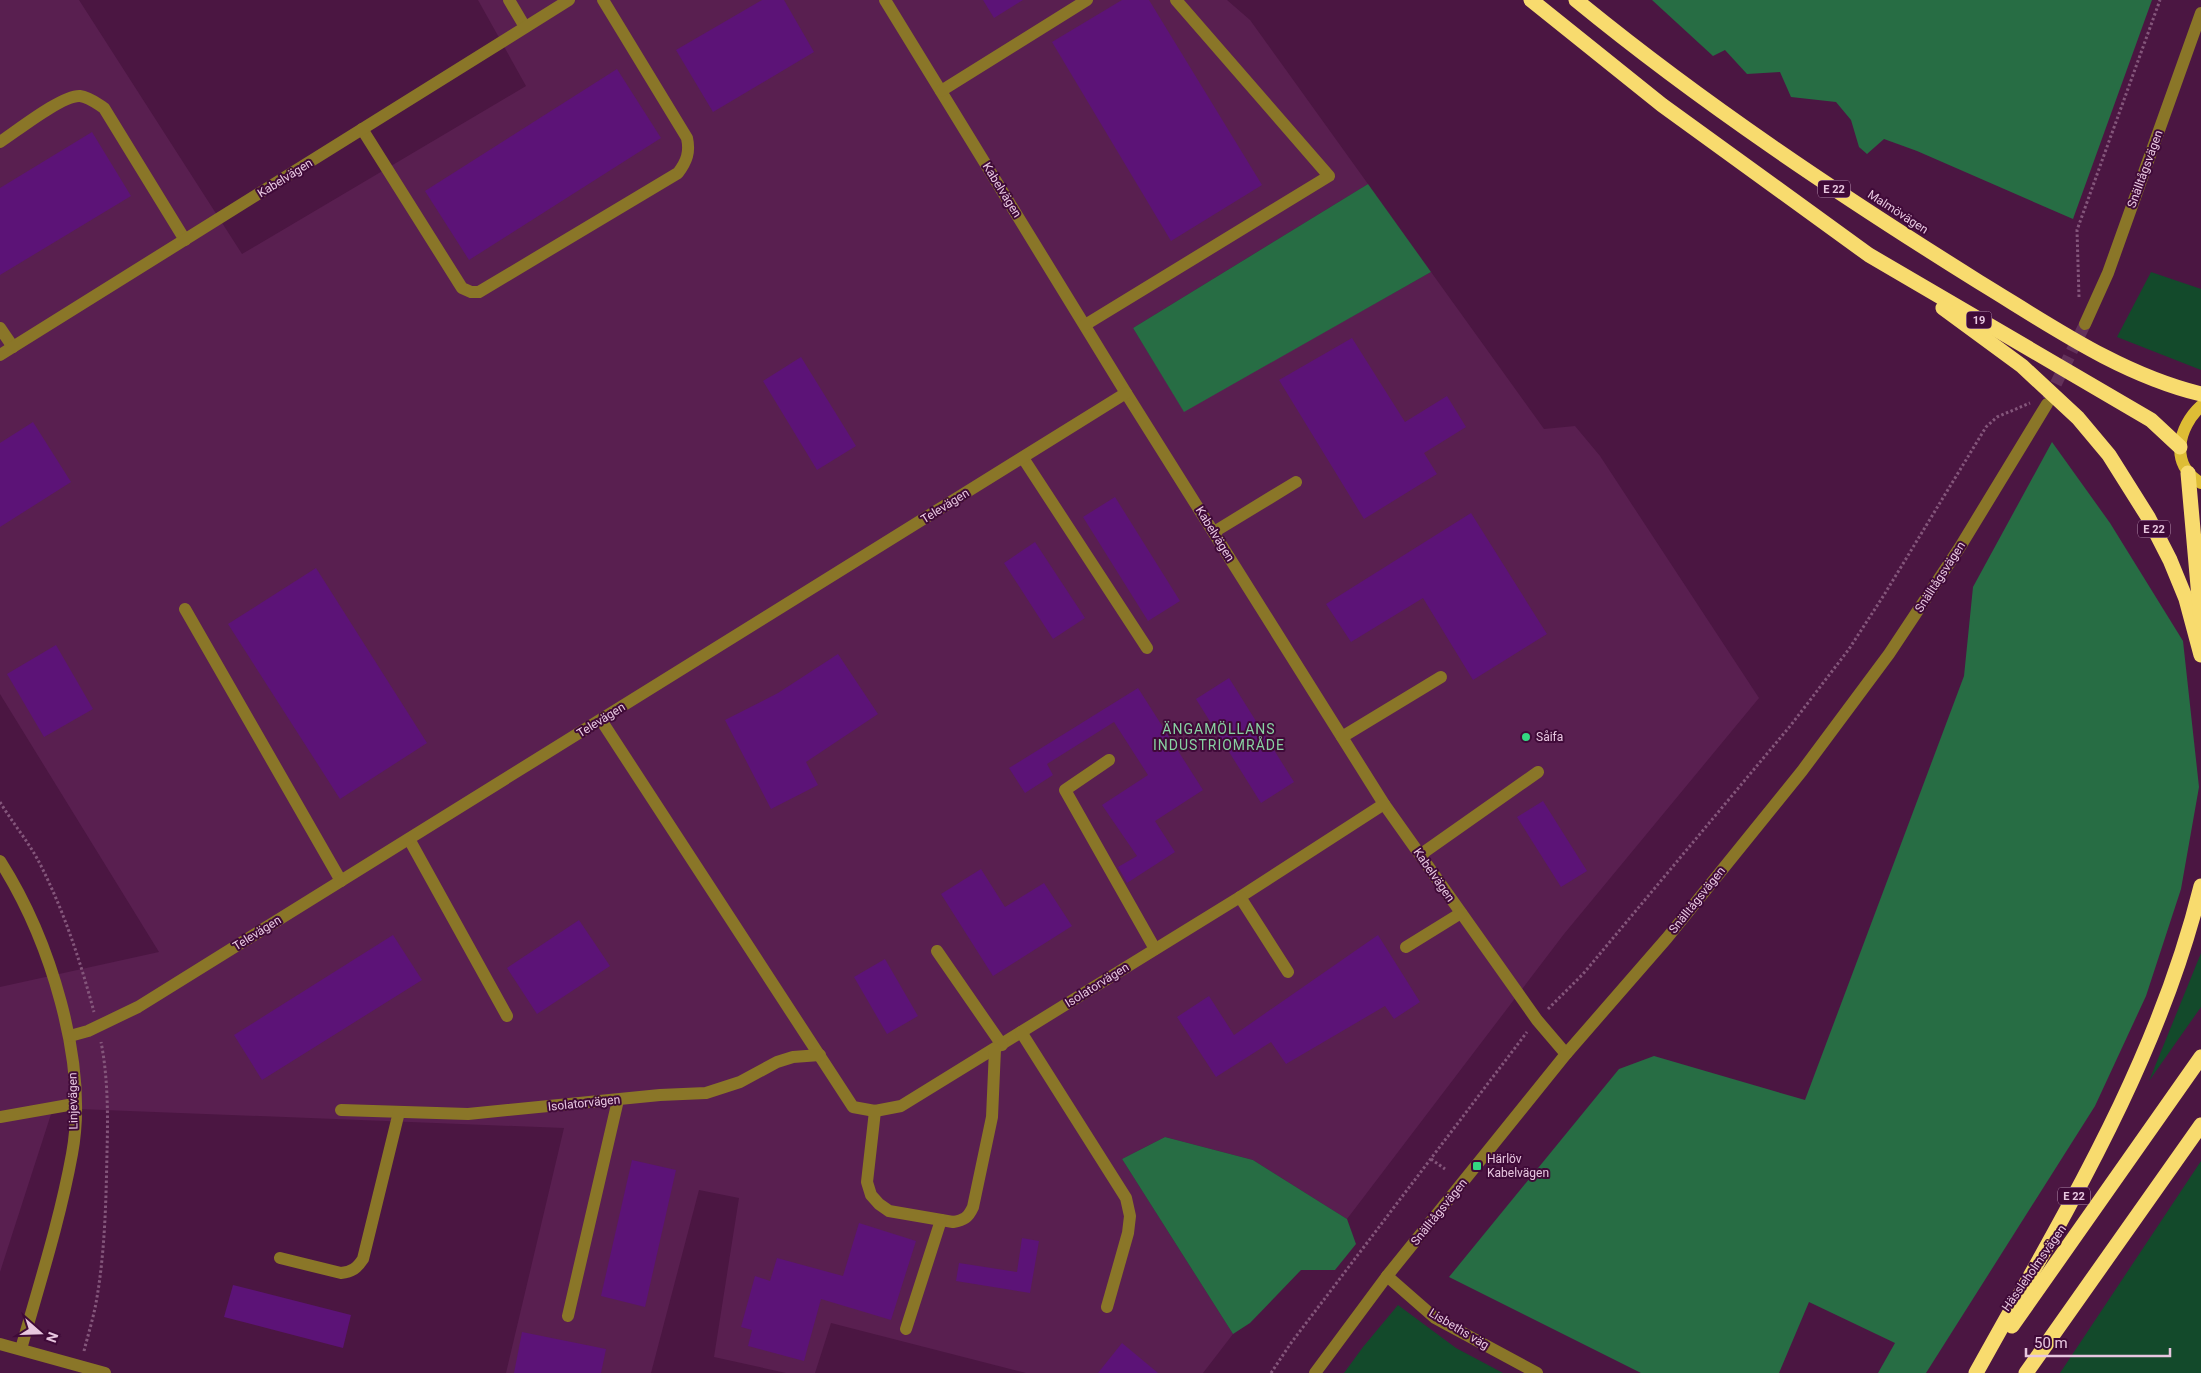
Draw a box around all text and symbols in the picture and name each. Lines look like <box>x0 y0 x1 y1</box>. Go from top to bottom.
street label: Snälltågsvägen <box>2124 128 2166 210</box>
street label: Kabelvägen <box>255 156 315 200</box>
street label: Kabelvägen <box>980 160 1024 220</box>
road number: E 22 <box>1818 180 1850 198</box>
street label: Malmövägen <box>1865 187 1931 237</box>
road number: 19 <box>1966 312 1992 328</box>
street label: Televägen <box>918 486 972 526</box>
street label: Kabelvägen <box>1193 504 1237 564</box>
road number: E 22 <box>2138 520 2170 538</box>
street label: Snälltågsvägen <box>1912 539 1968 615</box>
street label: Televägen <box>574 700 628 740</box>
district label: ÄNGAMÖLLANS INDUSTRIOMRÅDE <box>1153 721 1285 753</box>
place label: Såifa <box>1536 730 1563 744</box>
marker: Såifa <box>1520 731 1532 743</box>
street label: Kabelvägen <box>1410 846 1458 904</box>
street label: Snälltågsvägen <box>1666 864 1728 936</box>
street label: Televägen <box>230 913 284 953</box>
street label: Isolatorvägen <box>1063 960 1131 1010</box>
street label: Linjevägen <box>66 1072 80 1130</box>
street label: Isolatorvägen <box>547 1092 621 1114</box>
place label: Härlöv Kabelvägen <box>1487 1152 1549 1180</box>
marker: Härlöv Kabelvägen <box>1471 1160 1483 1172</box>
street label: Snälltågsvägen <box>1408 1176 1470 1248</box>
road number: E 22 <box>2058 1188 2090 1204</box>
street label: Hässleholmsvägen <box>1999 1222 2069 1314</box>
street label: Lisbeths väg <box>1427 1306 1491 1352</box>
north arrow <box>15 1308 65 1358</box>
scale bar <box>2026 1326 2170 1358</box>
text: N <box>43 1330 61 1345</box>
text: 50 m <box>2034 1334 2068 1352</box>

